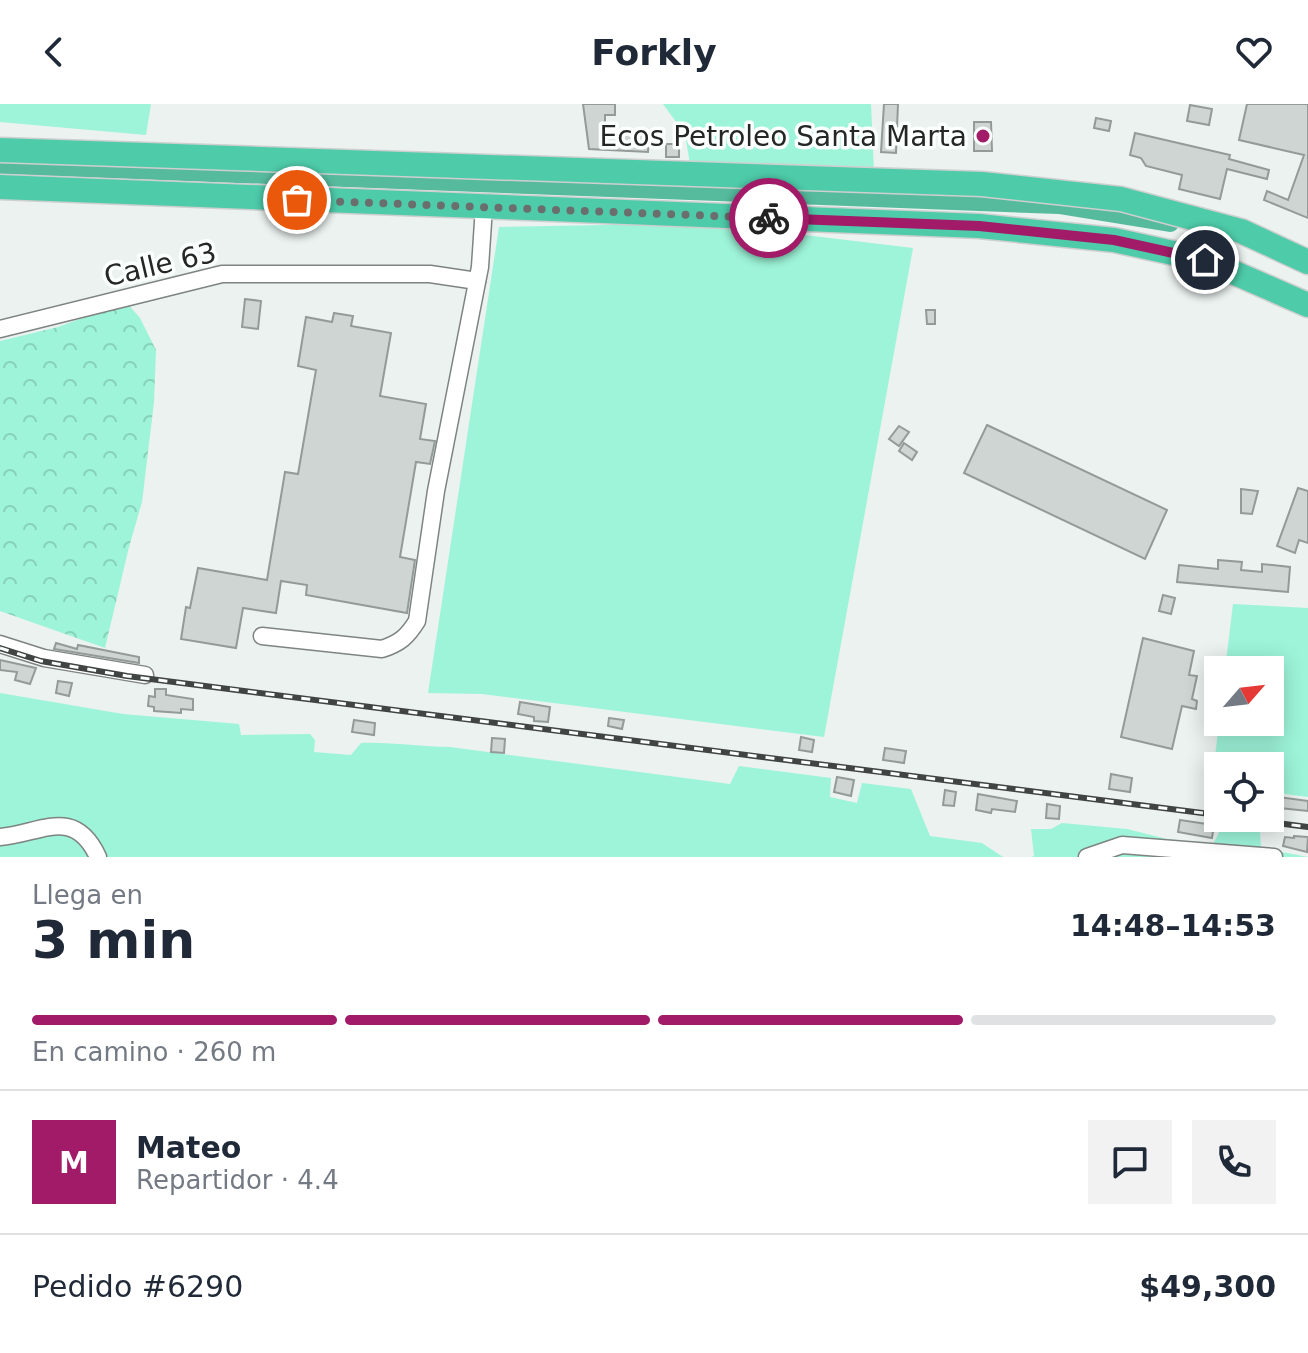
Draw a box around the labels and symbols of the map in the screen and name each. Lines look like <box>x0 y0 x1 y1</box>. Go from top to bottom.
place label: Ecos Petroleo Santa Marta <box>599 120 967 153</box>
marker: Ecos Petroleo Santa Marta <box>974 127 992 145</box>
pin <box>263 166 331 234</box>
courier <box>729 178 809 258</box>
pin <box>1171 226 1239 294</box>
street label: Calle 63 <box>101 236 219 293</box>
north arrow <box>1204 656 1284 736</box>

